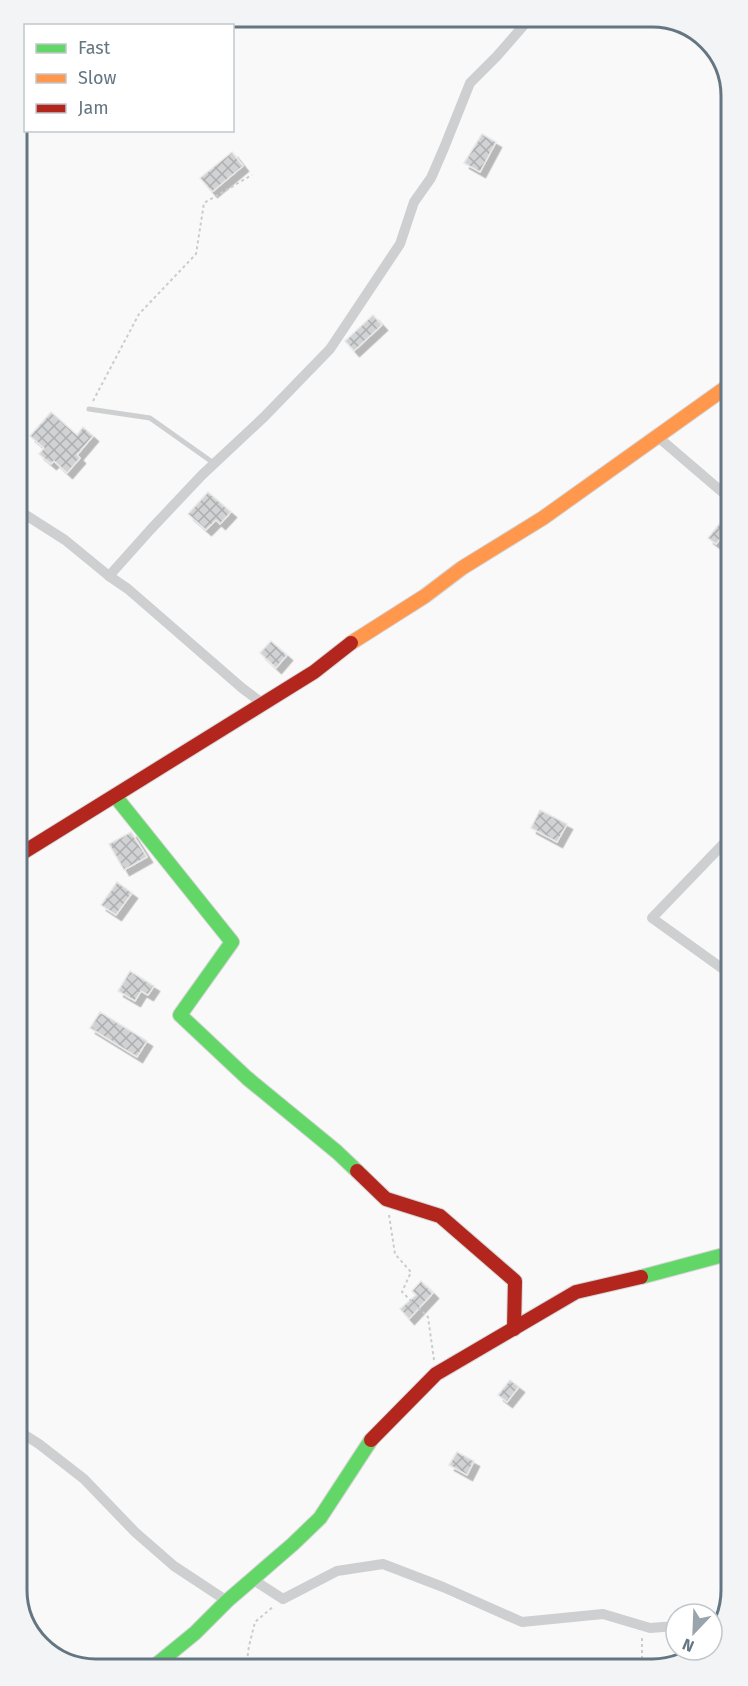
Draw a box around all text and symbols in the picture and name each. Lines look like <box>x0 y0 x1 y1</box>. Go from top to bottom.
legend <box>24 24 234 132</box>
text: Fast <box>78 37 111 59</box>
text: Slow <box>78 67 117 89</box>
text: Jam <box>78 97 109 119</box>
north arrow <box>664 1602 724 1662</box>
text: N <box>680 1635 697 1656</box>

